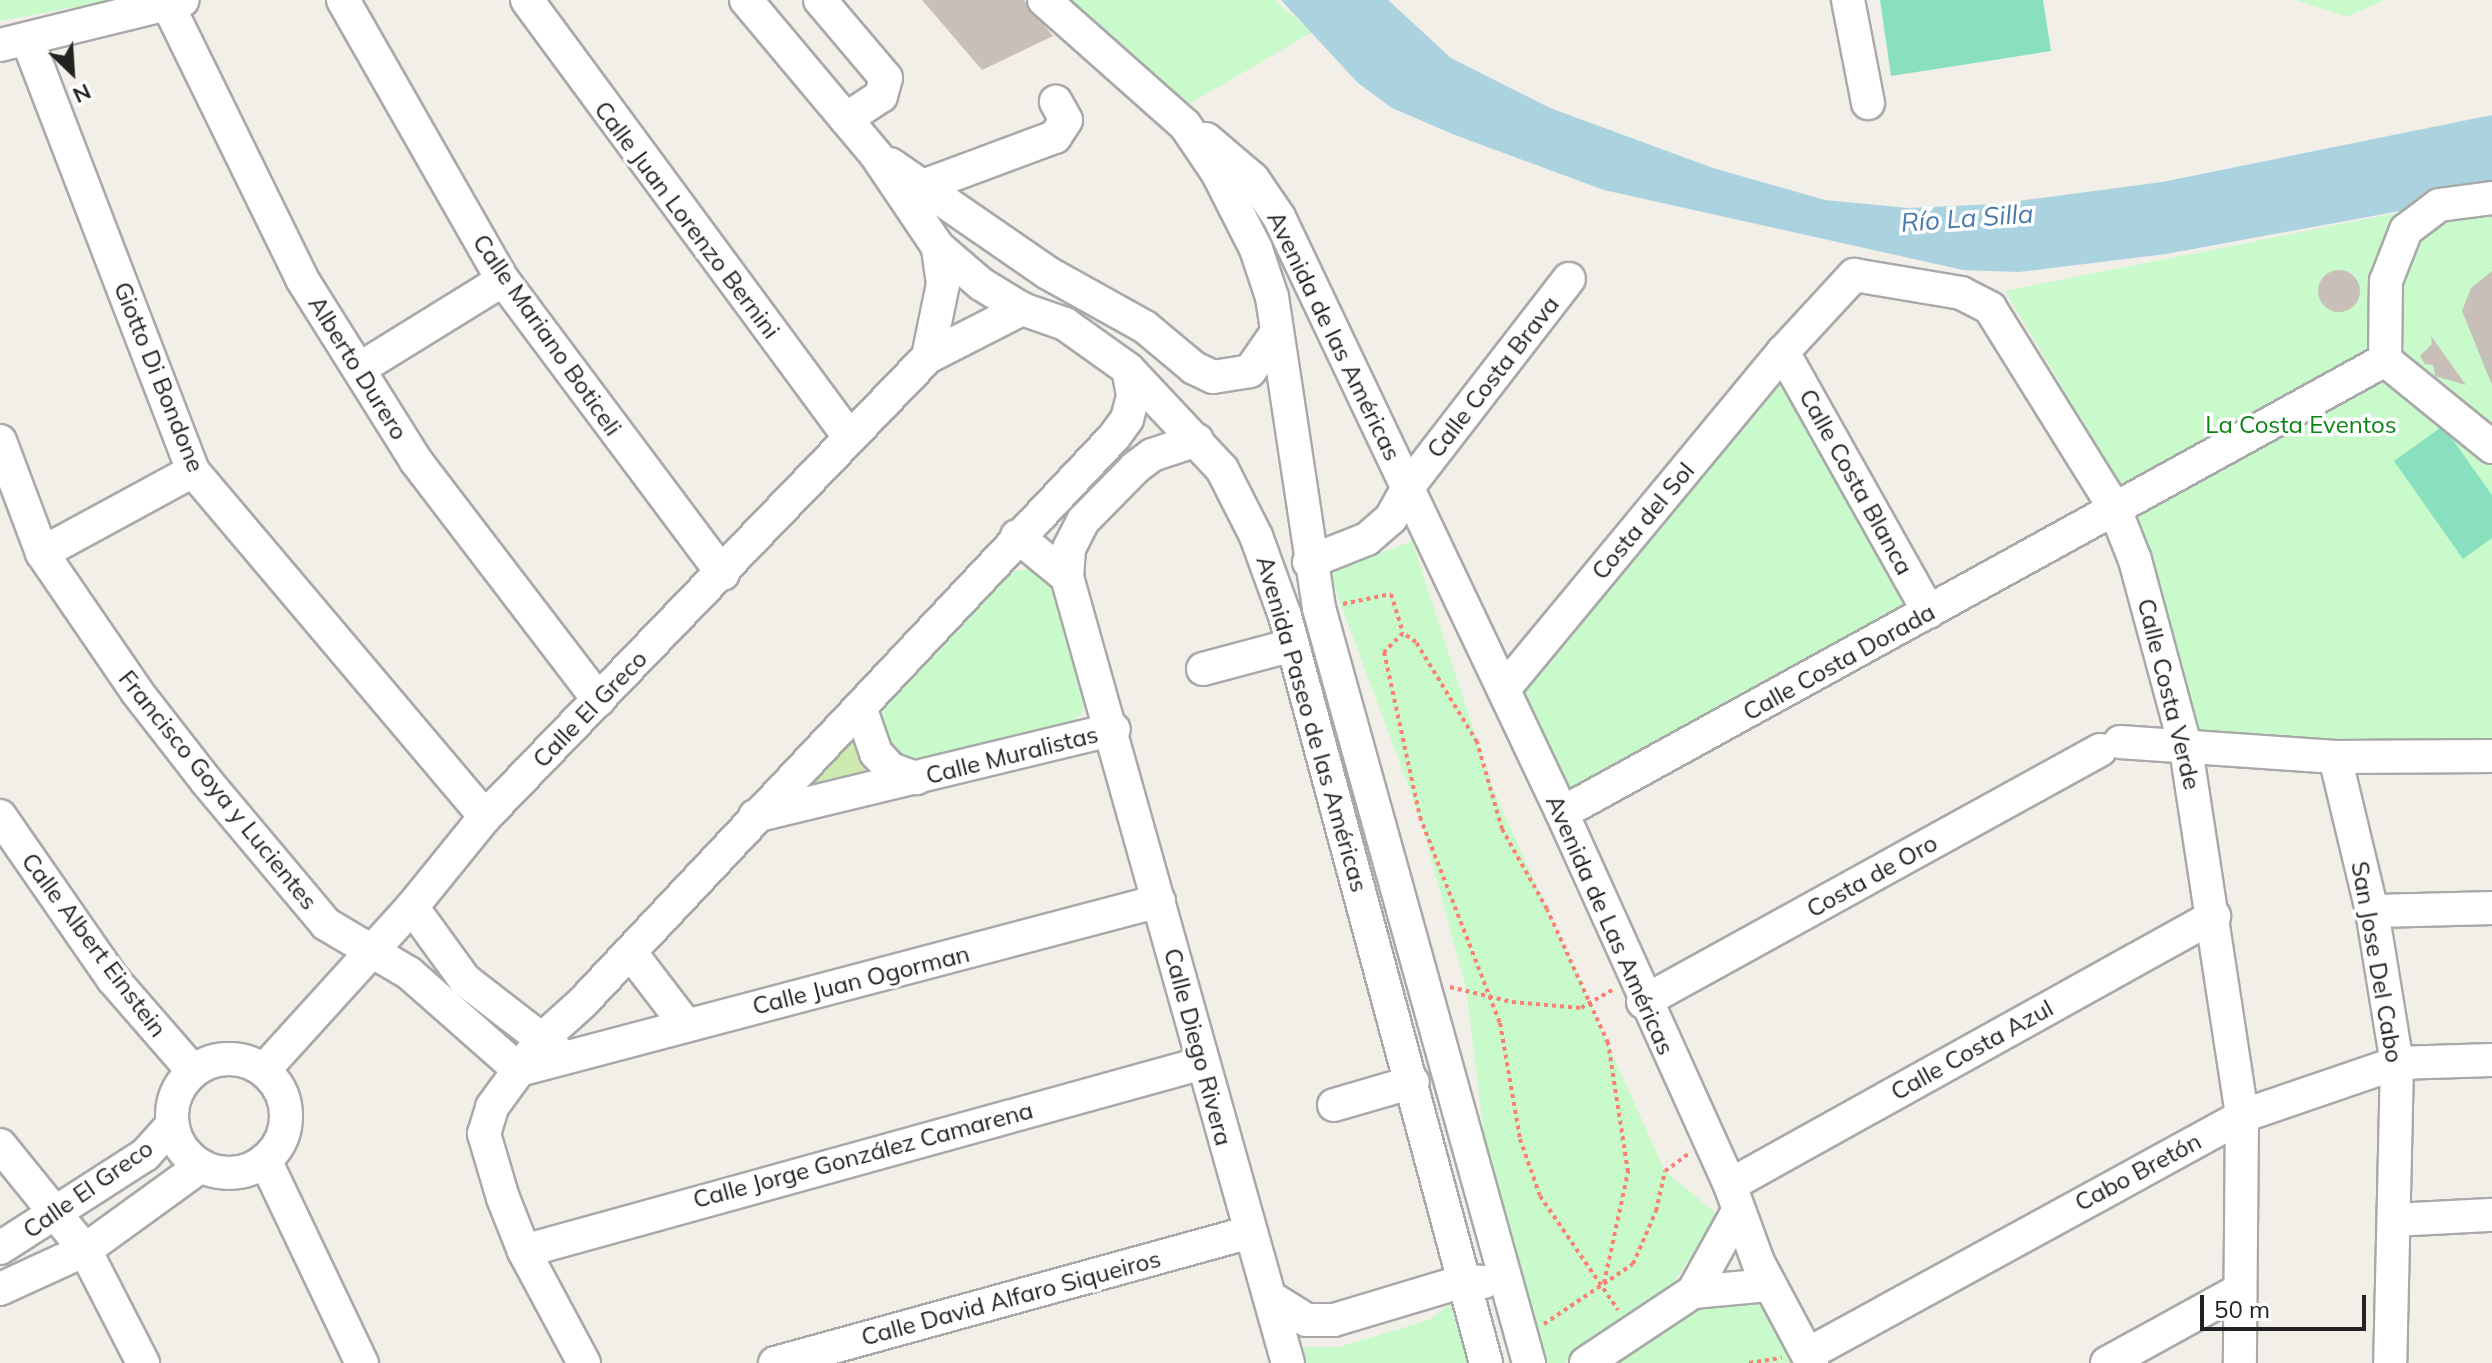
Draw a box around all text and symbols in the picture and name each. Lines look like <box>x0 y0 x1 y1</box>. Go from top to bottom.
north arrow <box>32 32 112 112</box>
text: N <box>69 78 96 110</box>
street label: Calle Juan Lorenzo Bernini <box>588 96 786 344</box>
water label: Río La Silla <box>1900 198 2034 238</box>
street label: Avenida de las Américas <box>1261 207 1407 465</box>
street label: Calle Mariano Boticeli <box>467 229 627 441</box>
street label: Giotto Di Bondone <box>108 278 210 476</box>
street label: Calle Costa Brava <box>1421 290 1565 464</box>
street label: Alberto Durero <box>302 291 414 445</box>
street label: Calle Costa Blanca <box>1793 384 1919 580</box>
park label: La Costa Eventos <box>2205 411 2397 439</box>
street label: Costa del Sol <box>1586 457 1700 585</box>
street label: Avenida Paseo de las Américas <box>1250 553 1374 895</box>
street label: Calle Costa Verde <box>2131 596 2207 792</box>
street label: Calle Costa Dorada <box>1738 597 1940 727</box>
street label: Calle El Greco <box>527 644 653 774</box>
street label: Francisco Goya y Lucientes <box>113 665 323 915</box>
street label: Calle Muralistas <box>923 720 1101 790</box>
street label: Avenida de Las Américas <box>1540 791 1680 1059</box>
street label: Costa de Oro <box>1802 828 1942 924</box>
street label: Calle Albert Einstein <box>15 847 173 1043</box>
street label: San Jose Del Cabo <box>2345 859 2409 1065</box>
street label: Calle Juan Ogorman <box>750 939 972 1021</box>
street label: Calle Diego Rivera <box>1158 945 1238 1149</box>
street label: Calle Costa Azul <box>1886 994 2058 1106</box>
street label: Calle Jorge González Camarena <box>690 1096 1036 1214</box>
street label: Cabo Bretón <box>2070 1127 2206 1217</box>
street label: Calle El Greco <box>18 1134 158 1244</box>
street label: Calle David Alfaro Siqueiros <box>858 1244 1164 1352</box>
scale bar <box>2204 1279 2370 1329</box>
text: 50 m <box>2214 1294 2270 1324</box>

